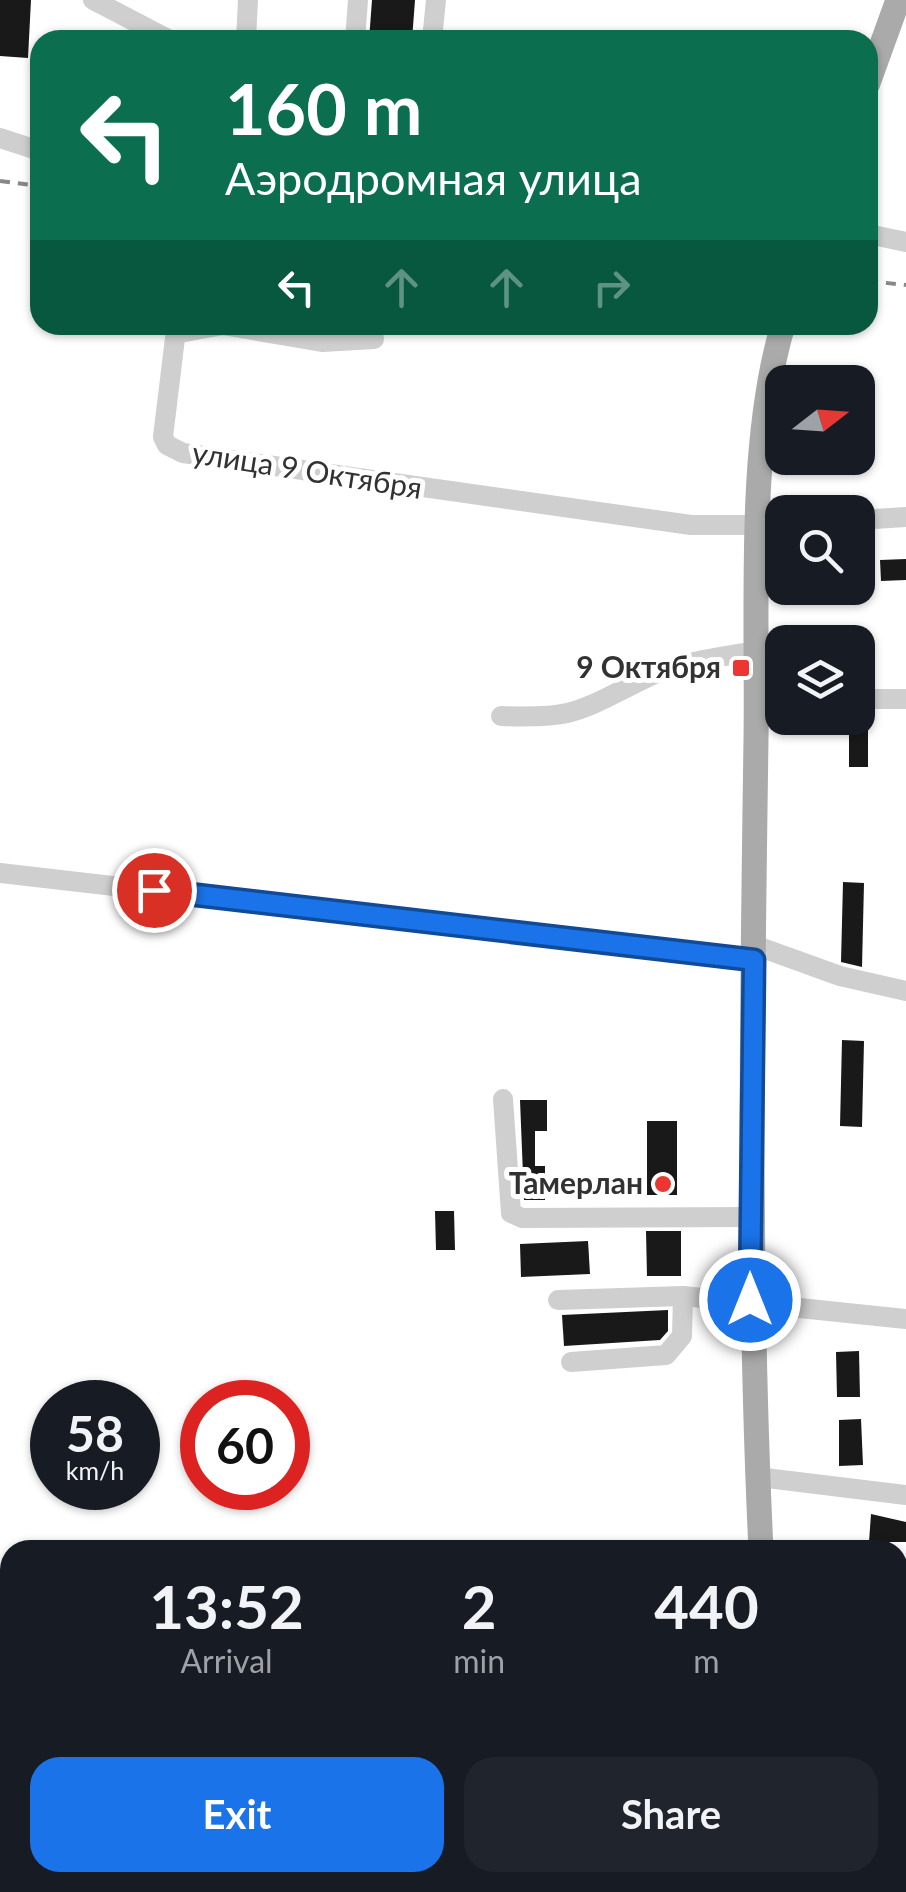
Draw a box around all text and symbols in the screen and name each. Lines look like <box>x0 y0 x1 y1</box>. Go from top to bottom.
text: 160 m <box>225 66 422 150</box>
icon: left <box>60 70 190 200</box>
text: Аэродромная улица <box>225 151 642 205</box>
icon: left <box>269 260 324 315</box>
icon: ahead <box>374 260 429 315</box>
icon: ahead <box>479 260 534 315</box>
icon: right <box>584 260 639 315</box>
north arrow <box>765 365 875 475</box>
map controls <box>765 365 875 735</box>
street label: улица 9 Октября <box>190 433 425 505</box>
button: search <box>765 495 875 605</box>
button: layers <box>765 625 875 735</box>
place label: 9 Октября <box>576 648 721 684</box>
marker: 9 Октября <box>730 657 752 679</box>
pin <box>112 848 197 933</box>
icon: arrive <box>127 863 182 918</box>
place label: Тамерлан <box>509 1164 643 1200</box>
marker: Тамерлан <box>652 1173 674 1195</box>
position arrow <box>698 1248 802 1352</box>
speed limit sign: 60 <box>180 1380 310 1510</box>
text: 58 <box>66 1403 124 1463</box>
text: km/h <box>66 1455 124 1485</box>
text: 13:52 <box>149 1570 304 1642</box>
text: 2 <box>462 1570 497 1642</box>
text: 440 <box>654 1570 759 1642</box>
text: Arrival <box>180 1641 273 1680</box>
text: min <box>453 1641 505 1680</box>
text: m <box>693 1641 720 1680</box>
button: Exit <box>30 1757 444 1872</box>
button: Share <box>464 1757 878 1872</box>

